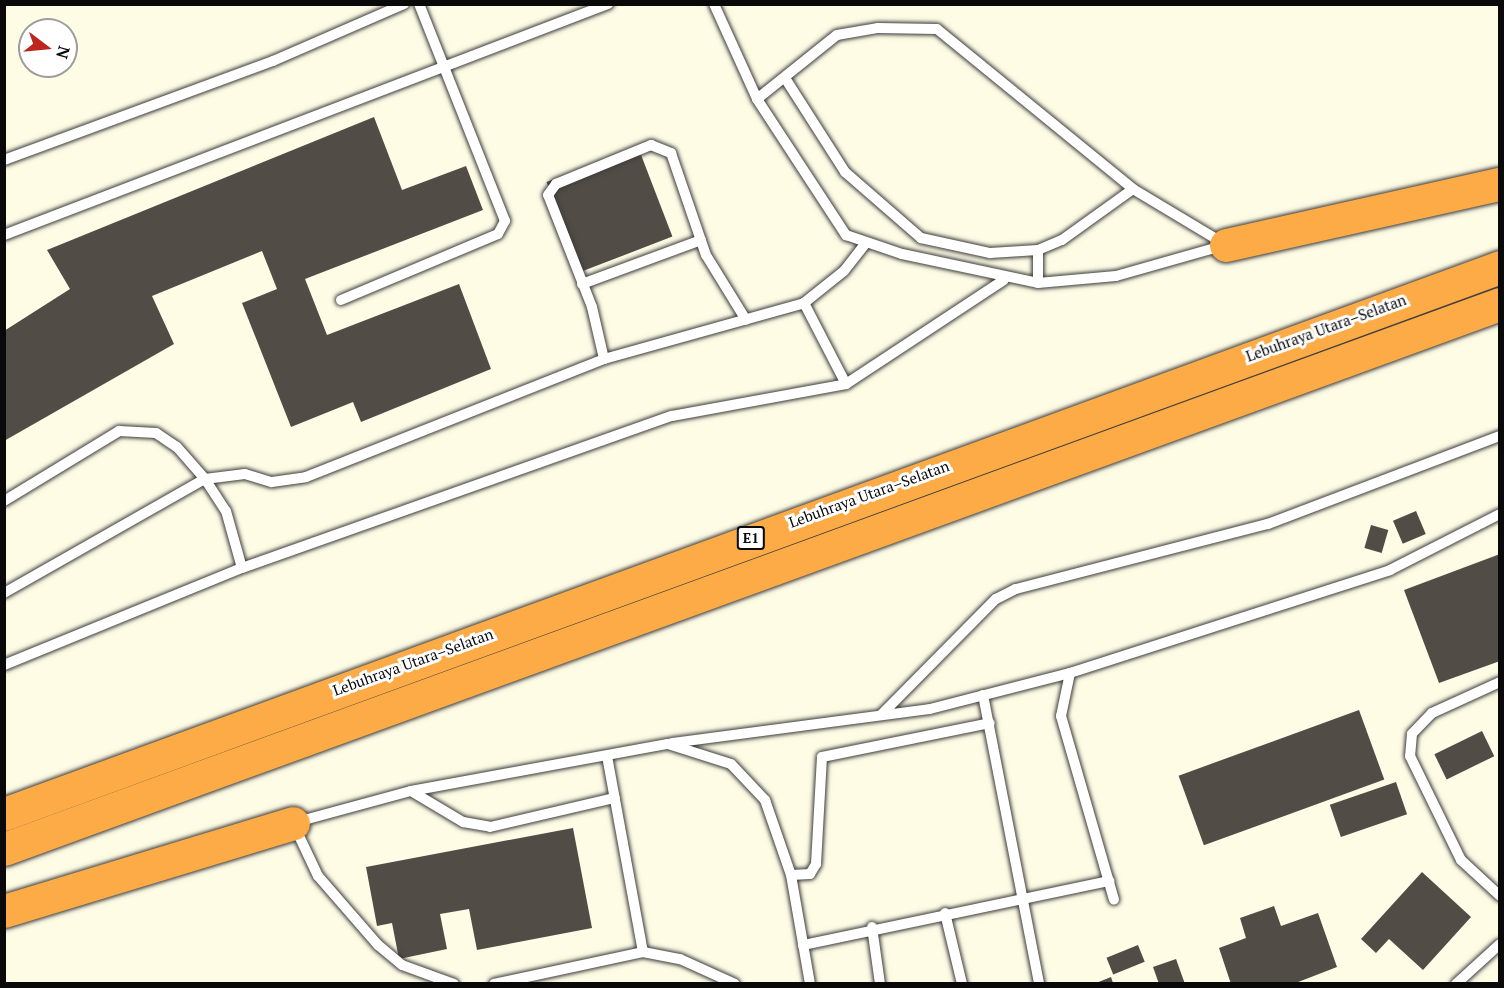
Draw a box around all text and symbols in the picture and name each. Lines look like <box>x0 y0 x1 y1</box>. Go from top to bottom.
north arrow <box>18 18 78 78</box>
text: N <box>51 44 76 61</box>
street label: Lebuhraya Utara–Selatan <box>1243 291 1409 365</box>
street label: Lebuhraya Utara–Selatan <box>786 457 952 531</box>
road number: E1 <box>736 527 766 549</box>
street label: Lebuhraya Utara–Selatan <box>330 625 496 699</box>

